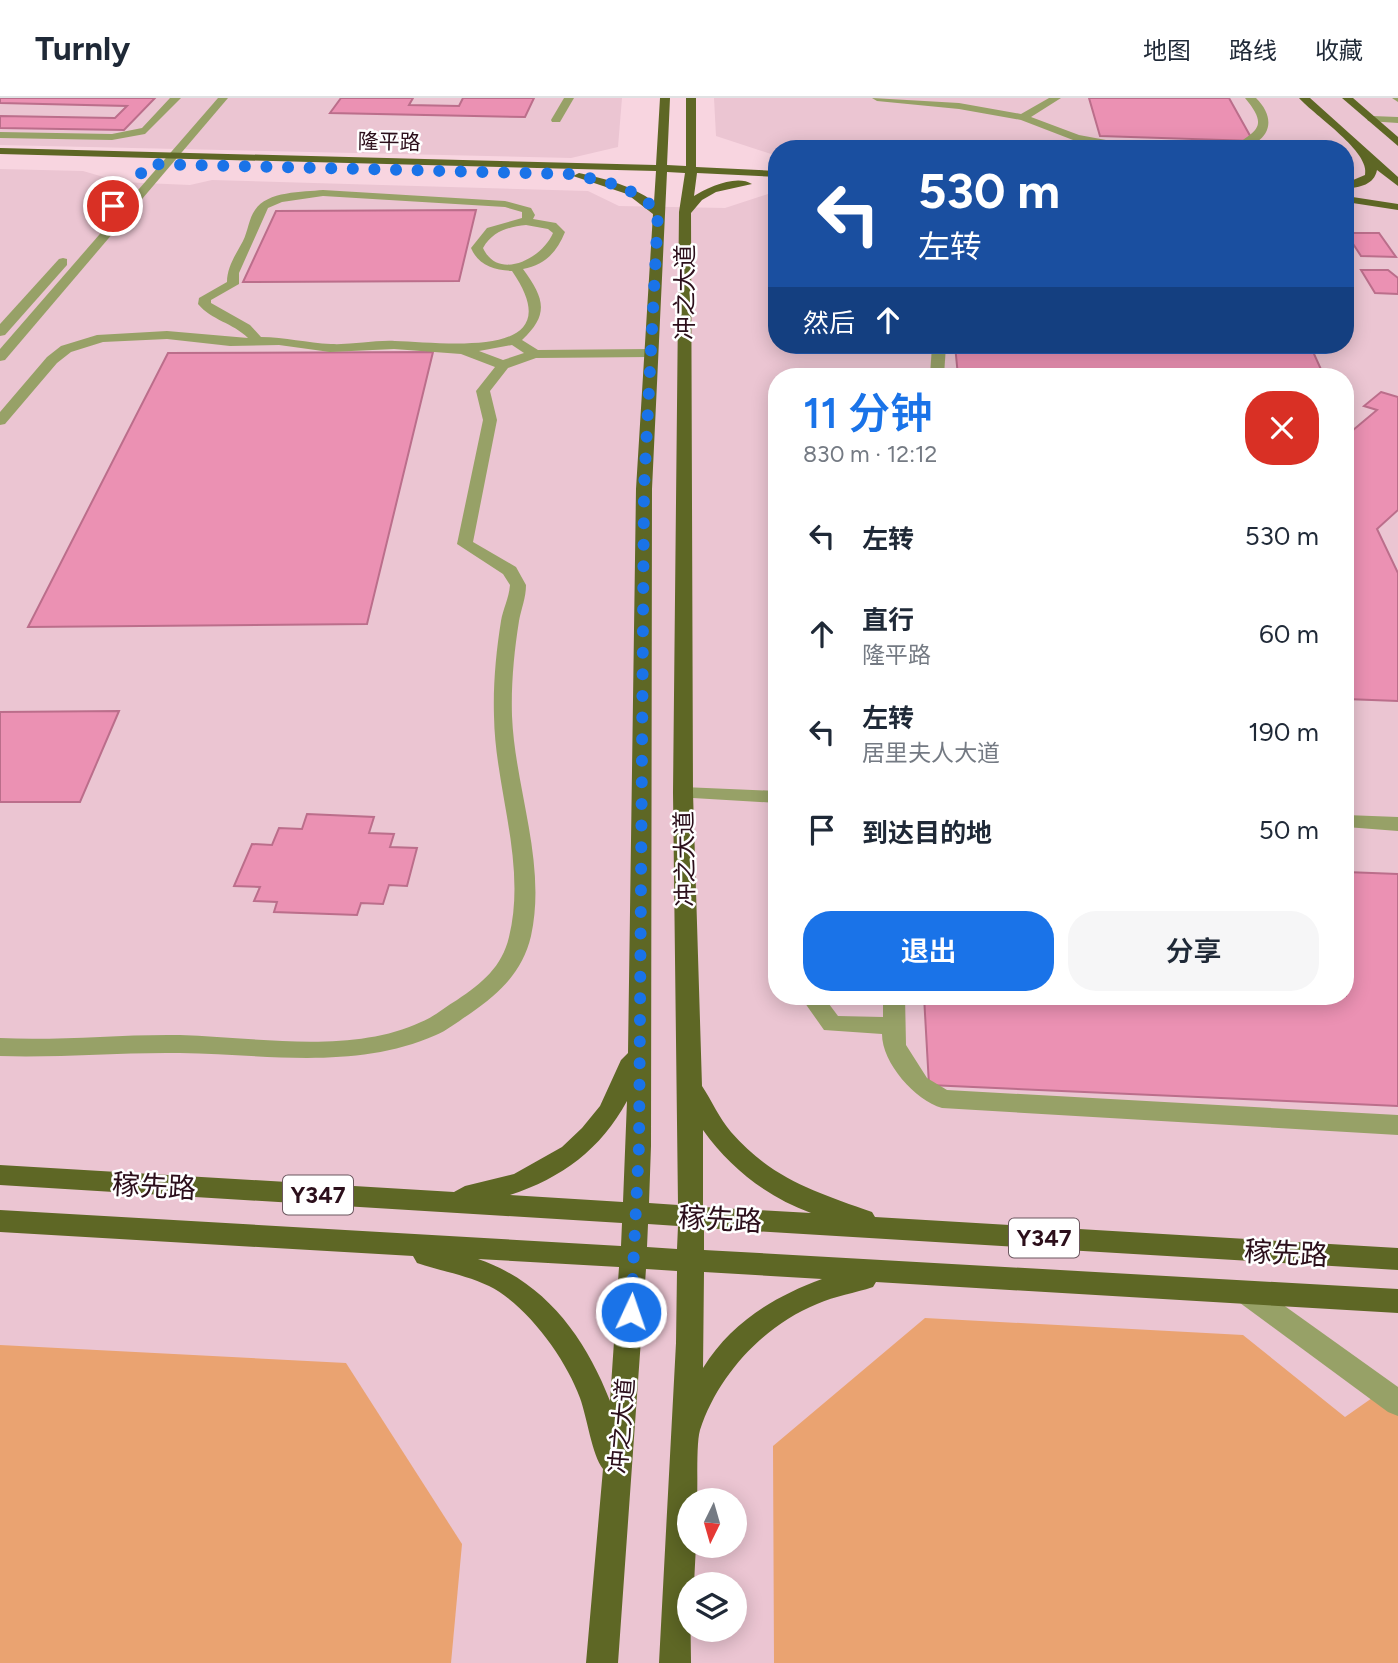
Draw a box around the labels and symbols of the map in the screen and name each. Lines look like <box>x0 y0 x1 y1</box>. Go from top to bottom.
street label: 隆平路 <box>357 128 421 155</box>
pin <box>83 176 143 236</box>
street label: 冲之大道 <box>670 244 699 340</box>
street label: 冲之大道 <box>669 811 700 907</box>
street label: 稼先路 <box>111 1167 197 1205</box>
road number: Y347 <box>283 1176 353 1214</box>
street label: 稼先路 <box>677 1200 763 1238</box>
road number: Y347 <box>1009 1218 1079 1258</box>
street label: 稼先路 <box>1243 1234 1329 1272</box>
position arrow <box>594 1275 668 1349</box>
street label: 冲之大道 <box>603 1377 640 1475</box>
north arrow <box>677 1488 747 1558</box>

